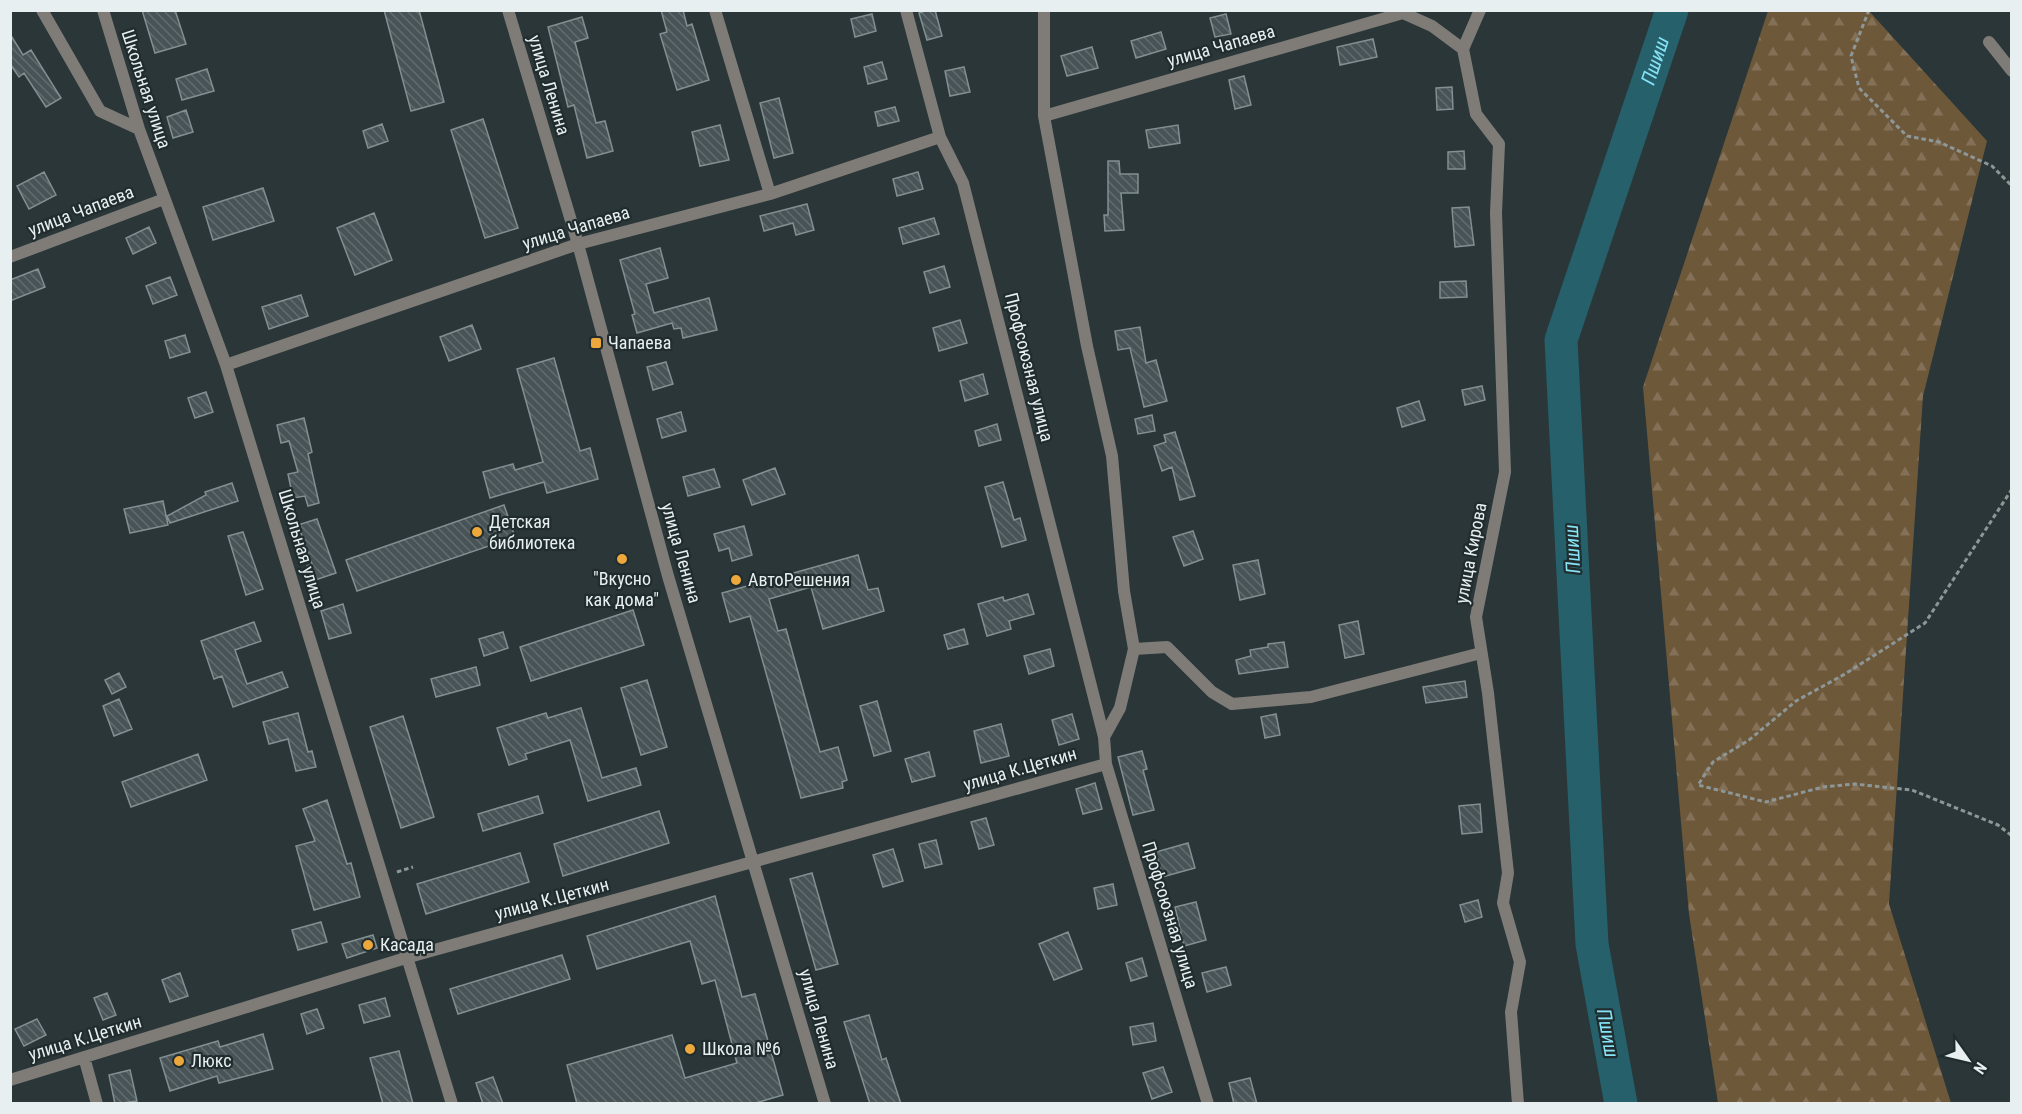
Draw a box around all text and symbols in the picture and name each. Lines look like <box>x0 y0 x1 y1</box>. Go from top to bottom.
street label: улица Чапаева <box>1165 20 1277 71</box>
street label: Школьная улица <box>117 27 176 151</box>
street label: улица Ленина <box>524 32 575 137</box>
water label: Пшиш <box>1636 33 1674 88</box>
street label: улица Чапаева <box>25 181 136 240</box>
street label: улица Чапаева <box>520 201 632 254</box>
street label: Профсоюзная улица <box>1001 290 1058 443</box>
place label: Чапаева <box>608 332 671 353</box>
marker: Чапаева <box>589 336 603 350</box>
street label: Школьная улица <box>274 487 331 611</box>
street label: улица Ленина <box>657 500 706 605</box>
street label: улица Кирова <box>1450 501 1491 605</box>
place label: Детская библиотека <box>489 511 575 553</box>
water label: Пшиш <box>1559 523 1585 574</box>
marker: Детская библиотека <box>470 525 484 539</box>
marker: "Вкусно как дома" <box>615 552 629 566</box>
place label: "Вкусно как дома" <box>585 568 659 610</box>
place label: АвтоРешения <box>748 569 850 590</box>
marker: АвтоРешения <box>729 573 743 587</box>
street label: улица К.Цеткин <box>961 742 1079 795</box>
street label: Профсоюзная улица <box>1138 839 1203 991</box>
street label: улица К.Цеткин <box>493 873 611 924</box>
place label: Касада <box>380 934 434 955</box>
marker: Касада <box>361 938 375 952</box>
street label: улица Ленина <box>795 966 844 1071</box>
water label: Пшиш <box>1592 1007 1624 1060</box>
street label: улица К.Цеткин <box>26 1010 144 1065</box>
north arrow <box>1938 1030 1998 1090</box>
place label: Школа №6 <box>702 1038 781 1059</box>
marker: Школа №6 <box>683 1042 697 1056</box>
place label: Люкс <box>191 1050 232 1071</box>
marker: Люкс <box>172 1054 186 1068</box>
text: N <box>1969 1059 1991 1077</box>

